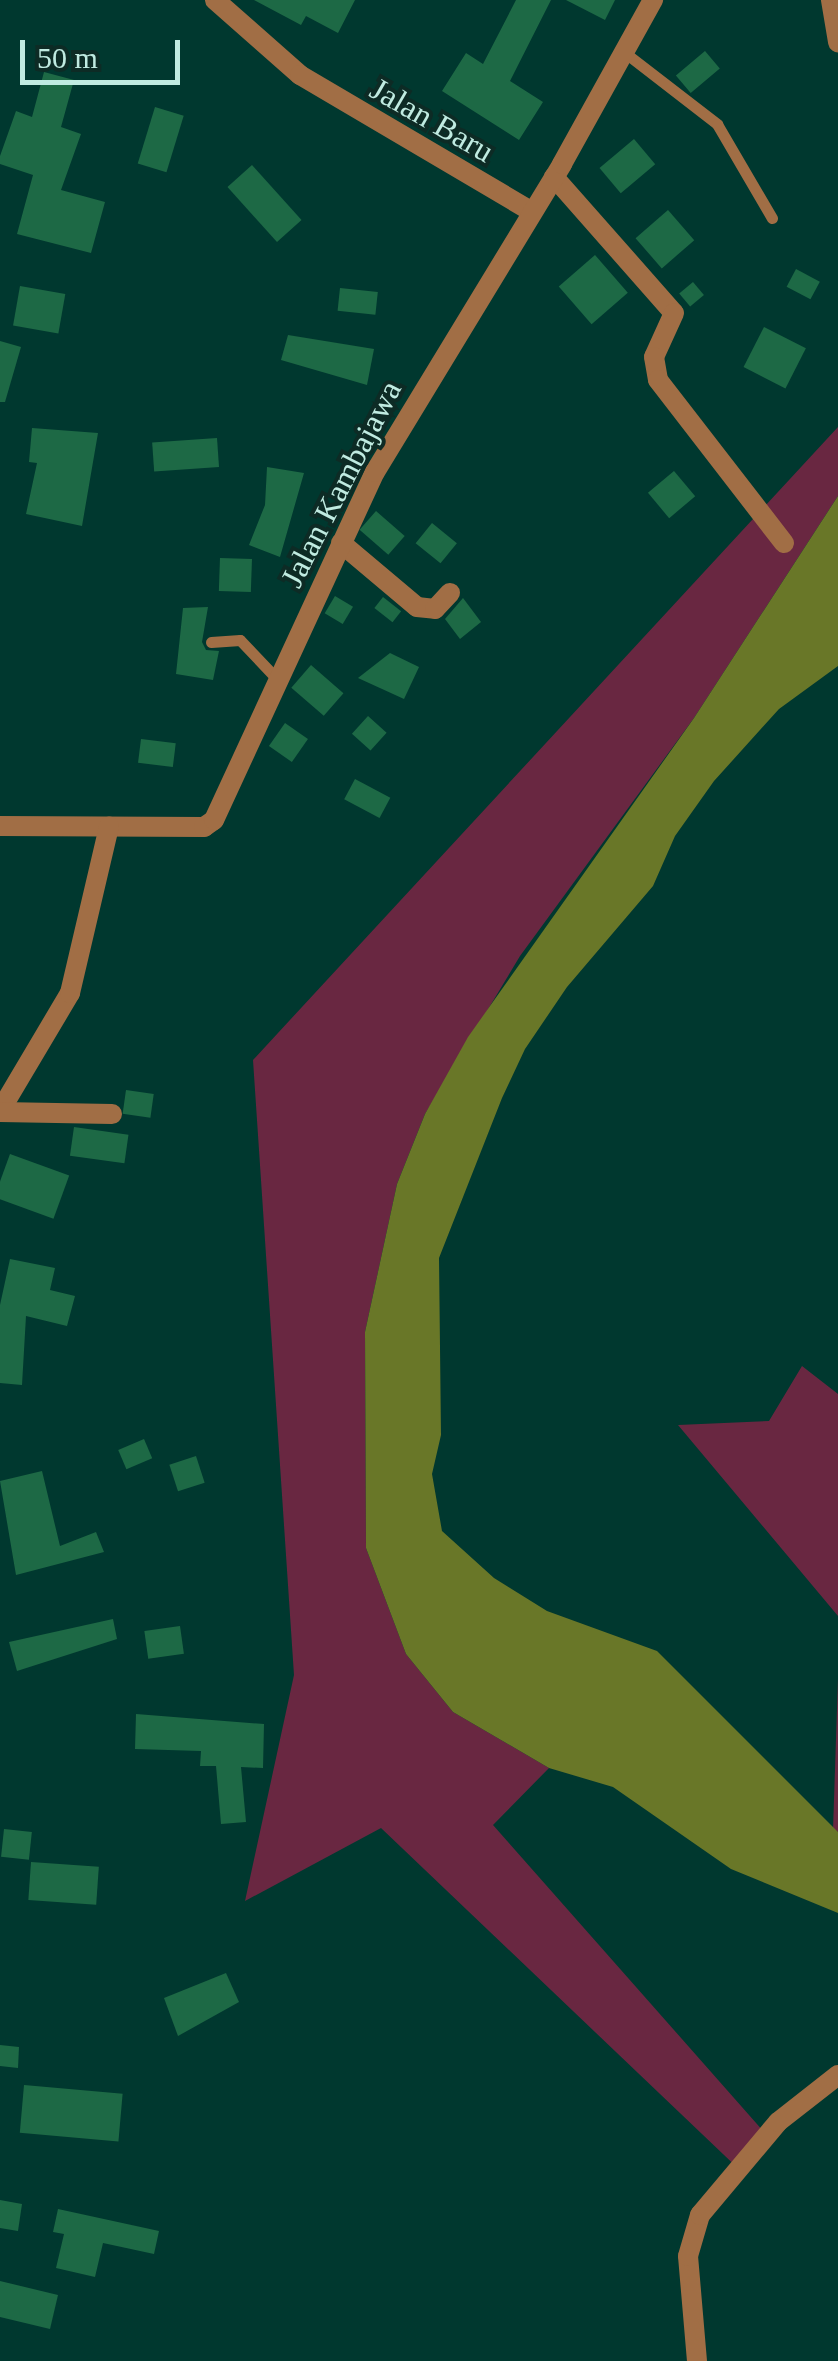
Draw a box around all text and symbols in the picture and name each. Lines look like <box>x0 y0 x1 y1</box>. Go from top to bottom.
scale bar <box>25 20 185 82</box>
text: 50 m <box>37 41 98 74</box>
street label: Jalan Baru <box>364 69 500 171</box>
street label: Jalan Kambajawa <box>272 374 410 594</box>

